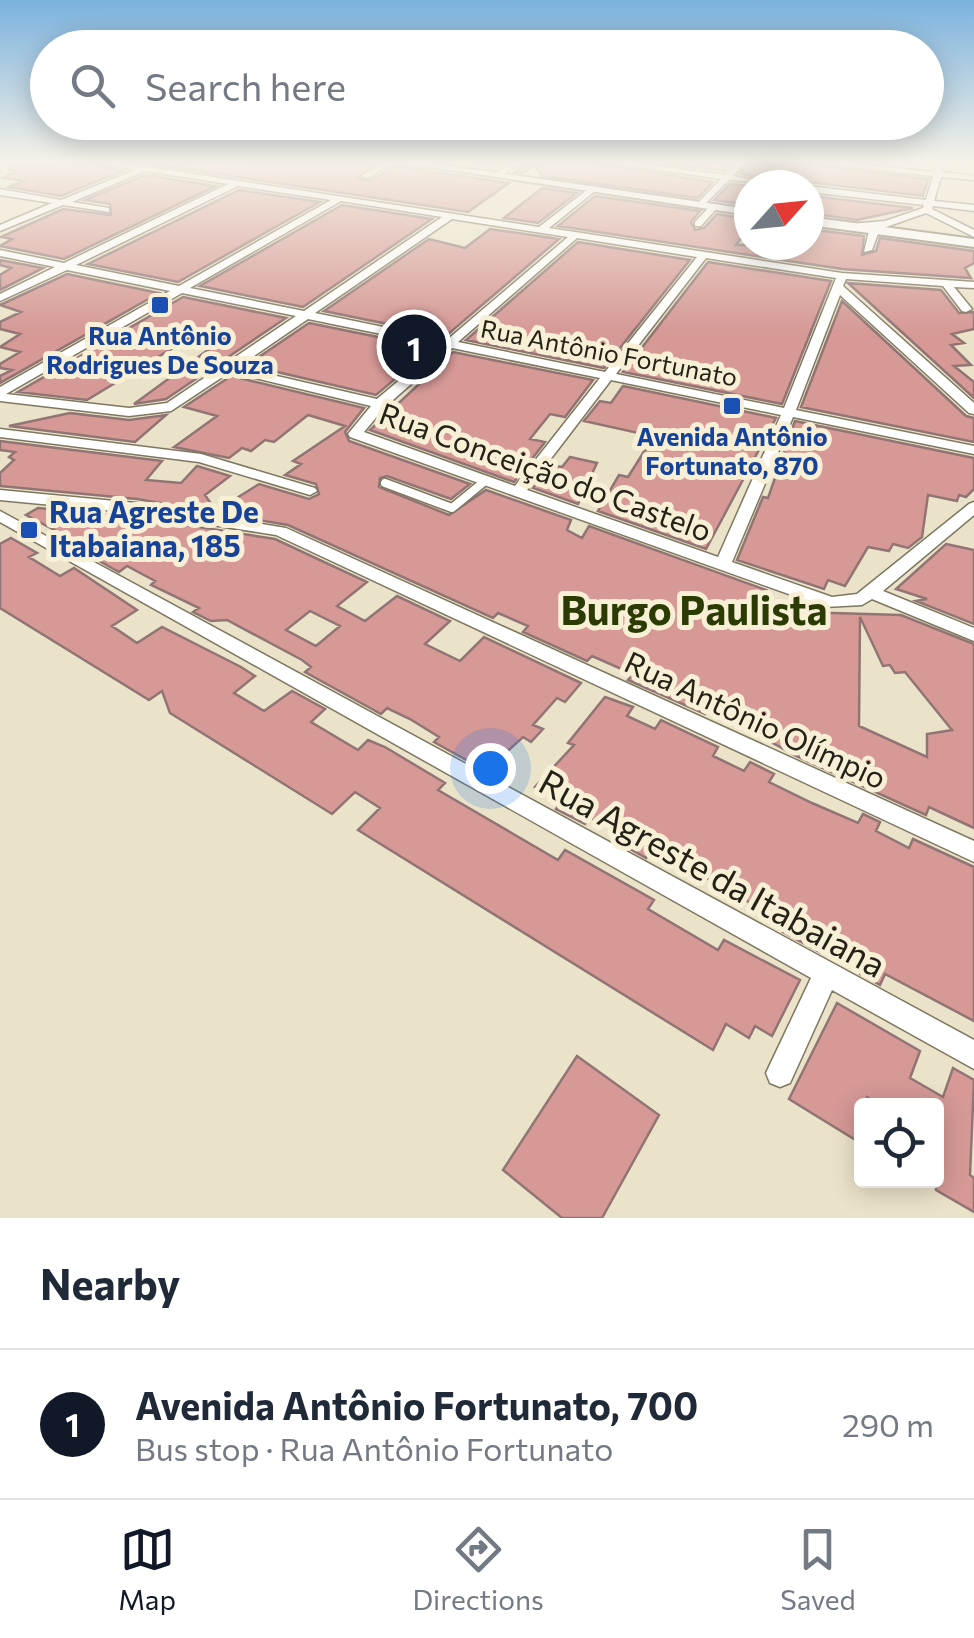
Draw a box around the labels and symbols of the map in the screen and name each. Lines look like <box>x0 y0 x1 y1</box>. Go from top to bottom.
north arrow <box>734 170 824 260</box>
marker: Rua Antônio Rodrigues De Souza <box>149 294 171 316</box>
pin: 1 <box>382 310 446 384</box>
street label: Rua Antônio Fortunato <box>478 312 740 392</box>
place label: Rua Antônio Rodrigues De Souza <box>46 320 274 379</box>
street label: Rua Conceição do Castelo <box>375 393 717 548</box>
marker: Avenida Antônio Fortunato, 870 <box>721 395 743 417</box>
place label: Avenida Antônio Fortunato, 870 <box>636 421 828 480</box>
place label: Rua Agreste De Itabaiana, 185 <box>49 492 259 563</box>
marker: Rua Agreste De Itabaiana, 185 <box>18 519 40 541</box>
district label: Burgo Paulista <box>560 584 828 633</box>
street label: Rua Antônio Olímpio <box>620 642 893 796</box>
your location <box>465 743 516 794</box>
street label: Rua Agreste da Itabaiana <box>532 759 894 985</box>

